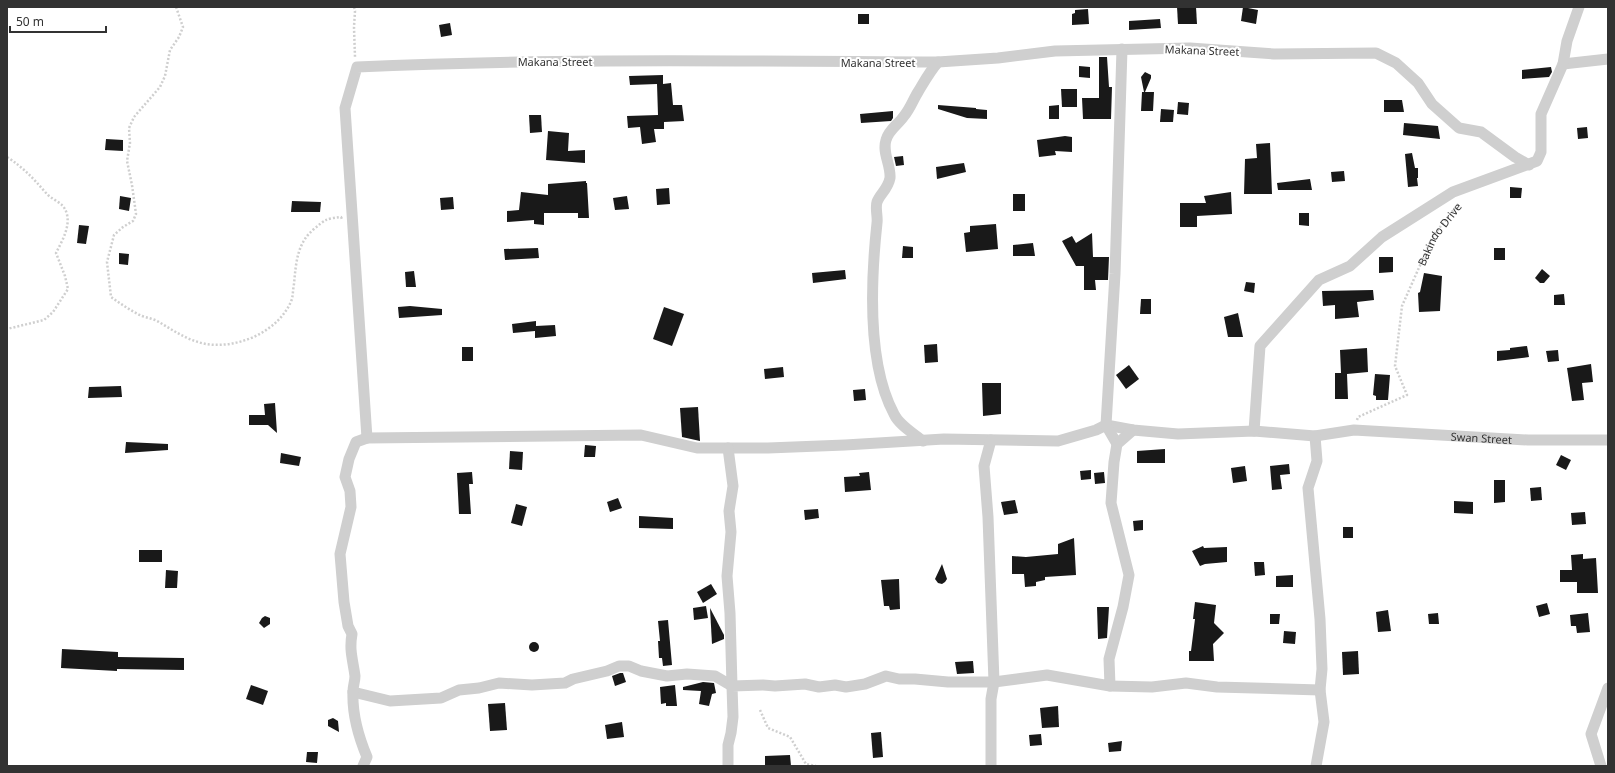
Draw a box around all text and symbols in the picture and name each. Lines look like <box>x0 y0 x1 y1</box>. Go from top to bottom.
scale bar <box>10 8 106 34</box>
text: 50 m <box>16 13 44 30</box>
street label: Makana Street <box>1164 41 1240 59</box>
street label: Makana Street <box>518 54 592 69</box>
street label: Makana Street <box>841 55 915 70</box>
street label: Bakindo Drive <box>1413 199 1464 268</box>
street label: Swan Street <box>1450 428 1512 447</box>

